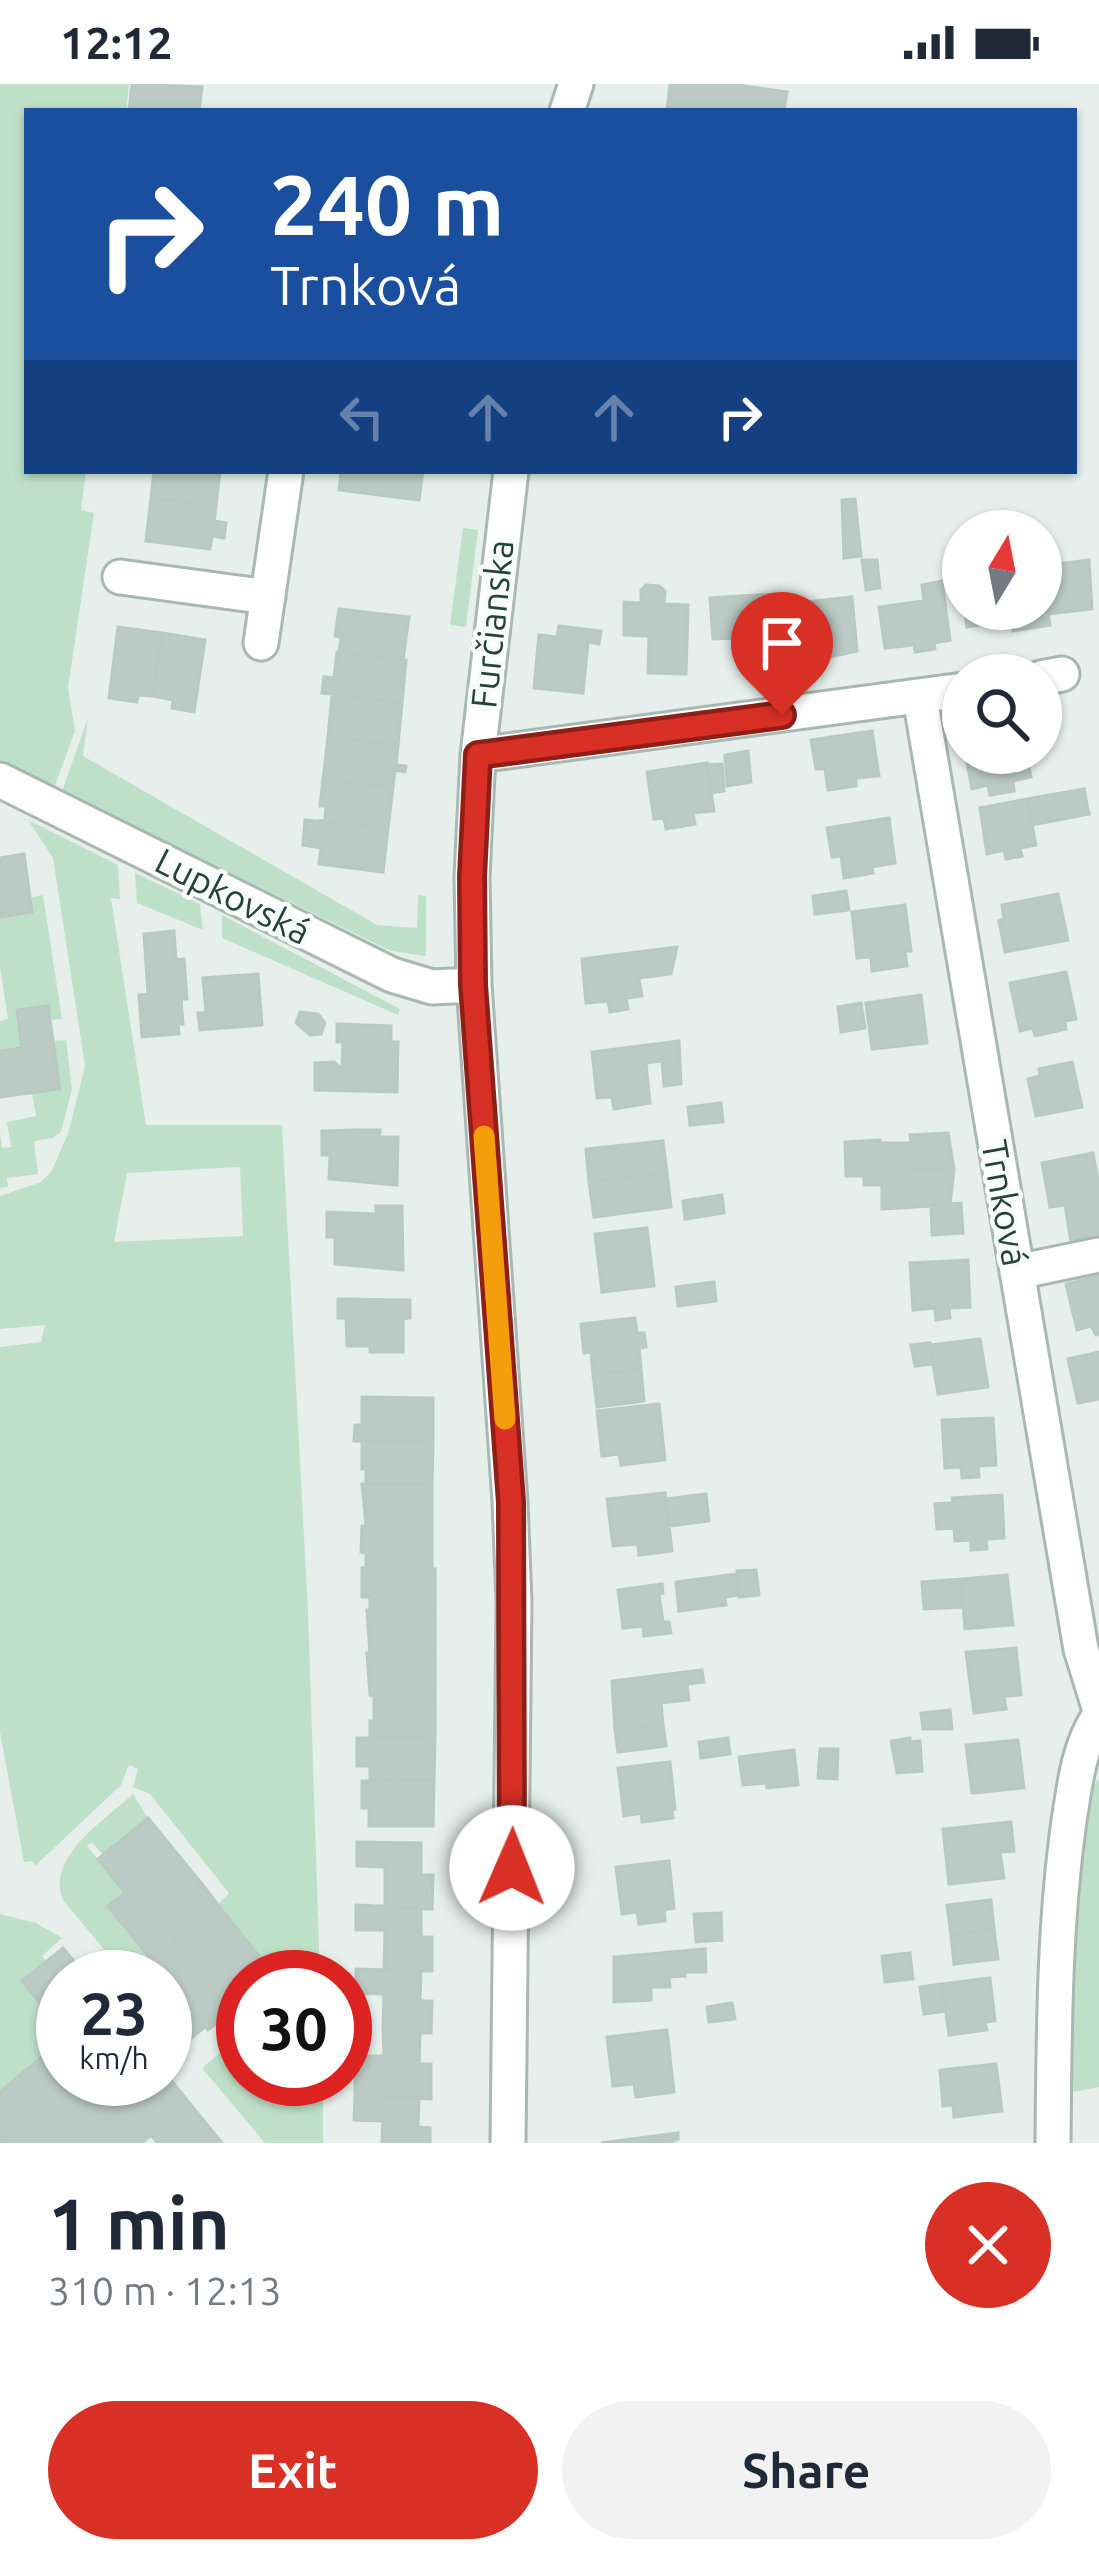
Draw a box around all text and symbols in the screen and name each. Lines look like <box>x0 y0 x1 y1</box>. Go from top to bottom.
text: 12:12 <box>60 17 173 68</box>
icon: right <box>72 156 228 312</box>
text: 240 m <box>270 157 504 251</box>
text: Trnková <box>270 255 461 315</box>
icon: left <box>329 384 395 450</box>
icon: ahead <box>455 384 521 450</box>
icon: ahead <box>581 384 647 450</box>
icon: right <box>707 384 773 450</box>
north arrow <box>942 510 1062 630</box>
map controls <box>942 510 1062 774</box>
street label: Furčianska <box>462 538 521 710</box>
pin <box>731 592 833 715</box>
icon: arrive <box>749 610 815 676</box>
button: search <box>942 654 1062 774</box>
street label: Lupkovská <box>149 839 317 952</box>
street label: Trnková <box>974 1137 1037 1269</box>
position arrow <box>449 1805 575 1931</box>
speed limit sign: 30 <box>216 1950 372 2106</box>
text: 23 <box>80 1979 148 2046</box>
text: km/h <box>79 2041 149 2075</box>
button: close <box>925 2182 1051 2308</box>
text: 1 min <box>48 2183 230 2264</box>
text: 310 m · 12:13 <box>48 2269 282 2312</box>
button: Exit <box>48 2401 538 2539</box>
button: Share <box>562 2401 1051 2539</box>

